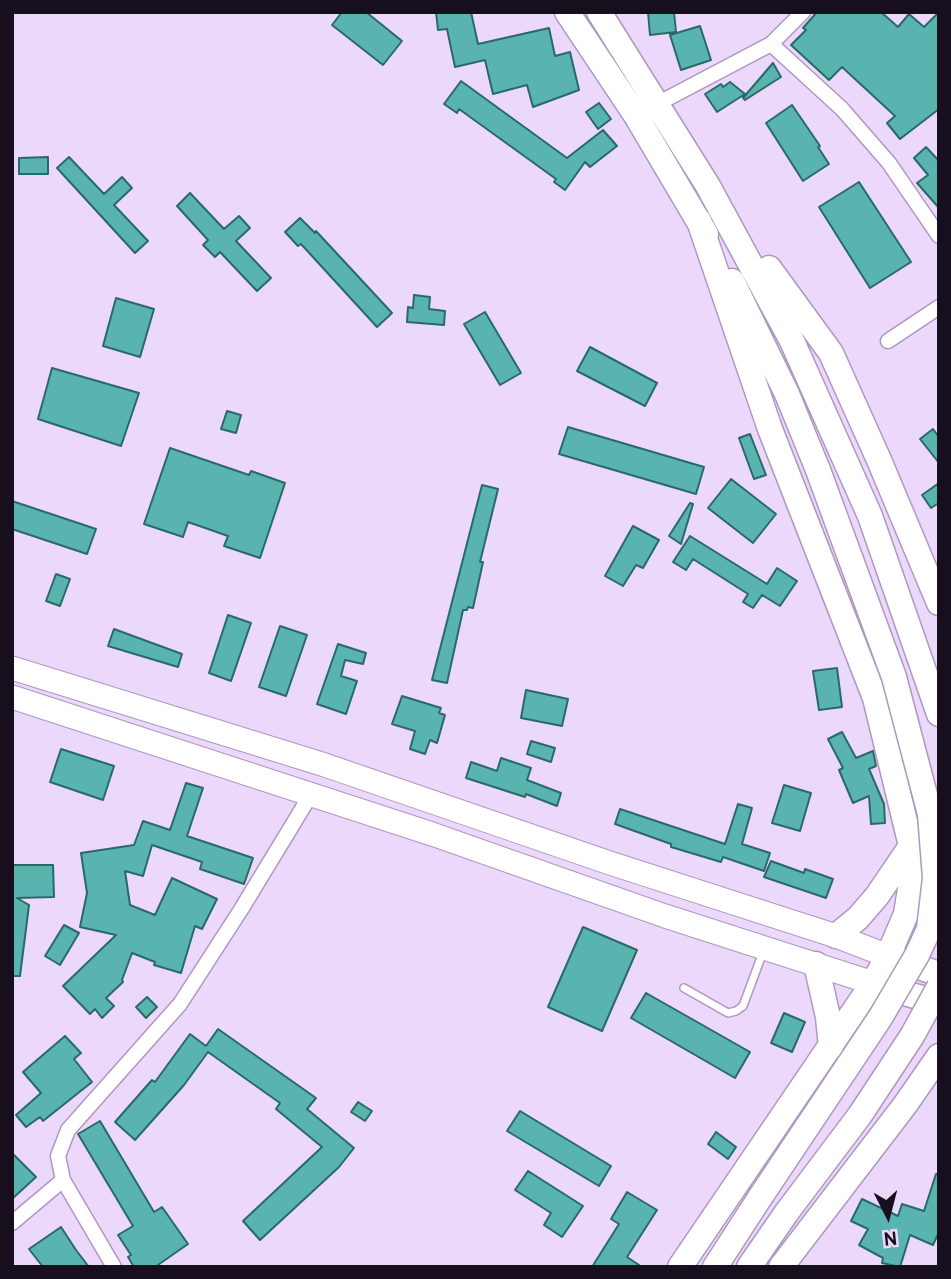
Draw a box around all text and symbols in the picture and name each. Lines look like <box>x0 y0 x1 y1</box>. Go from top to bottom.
north arrow <box>853 1181 923 1251</box>
text: N <box>882 1224 898 1250</box>

